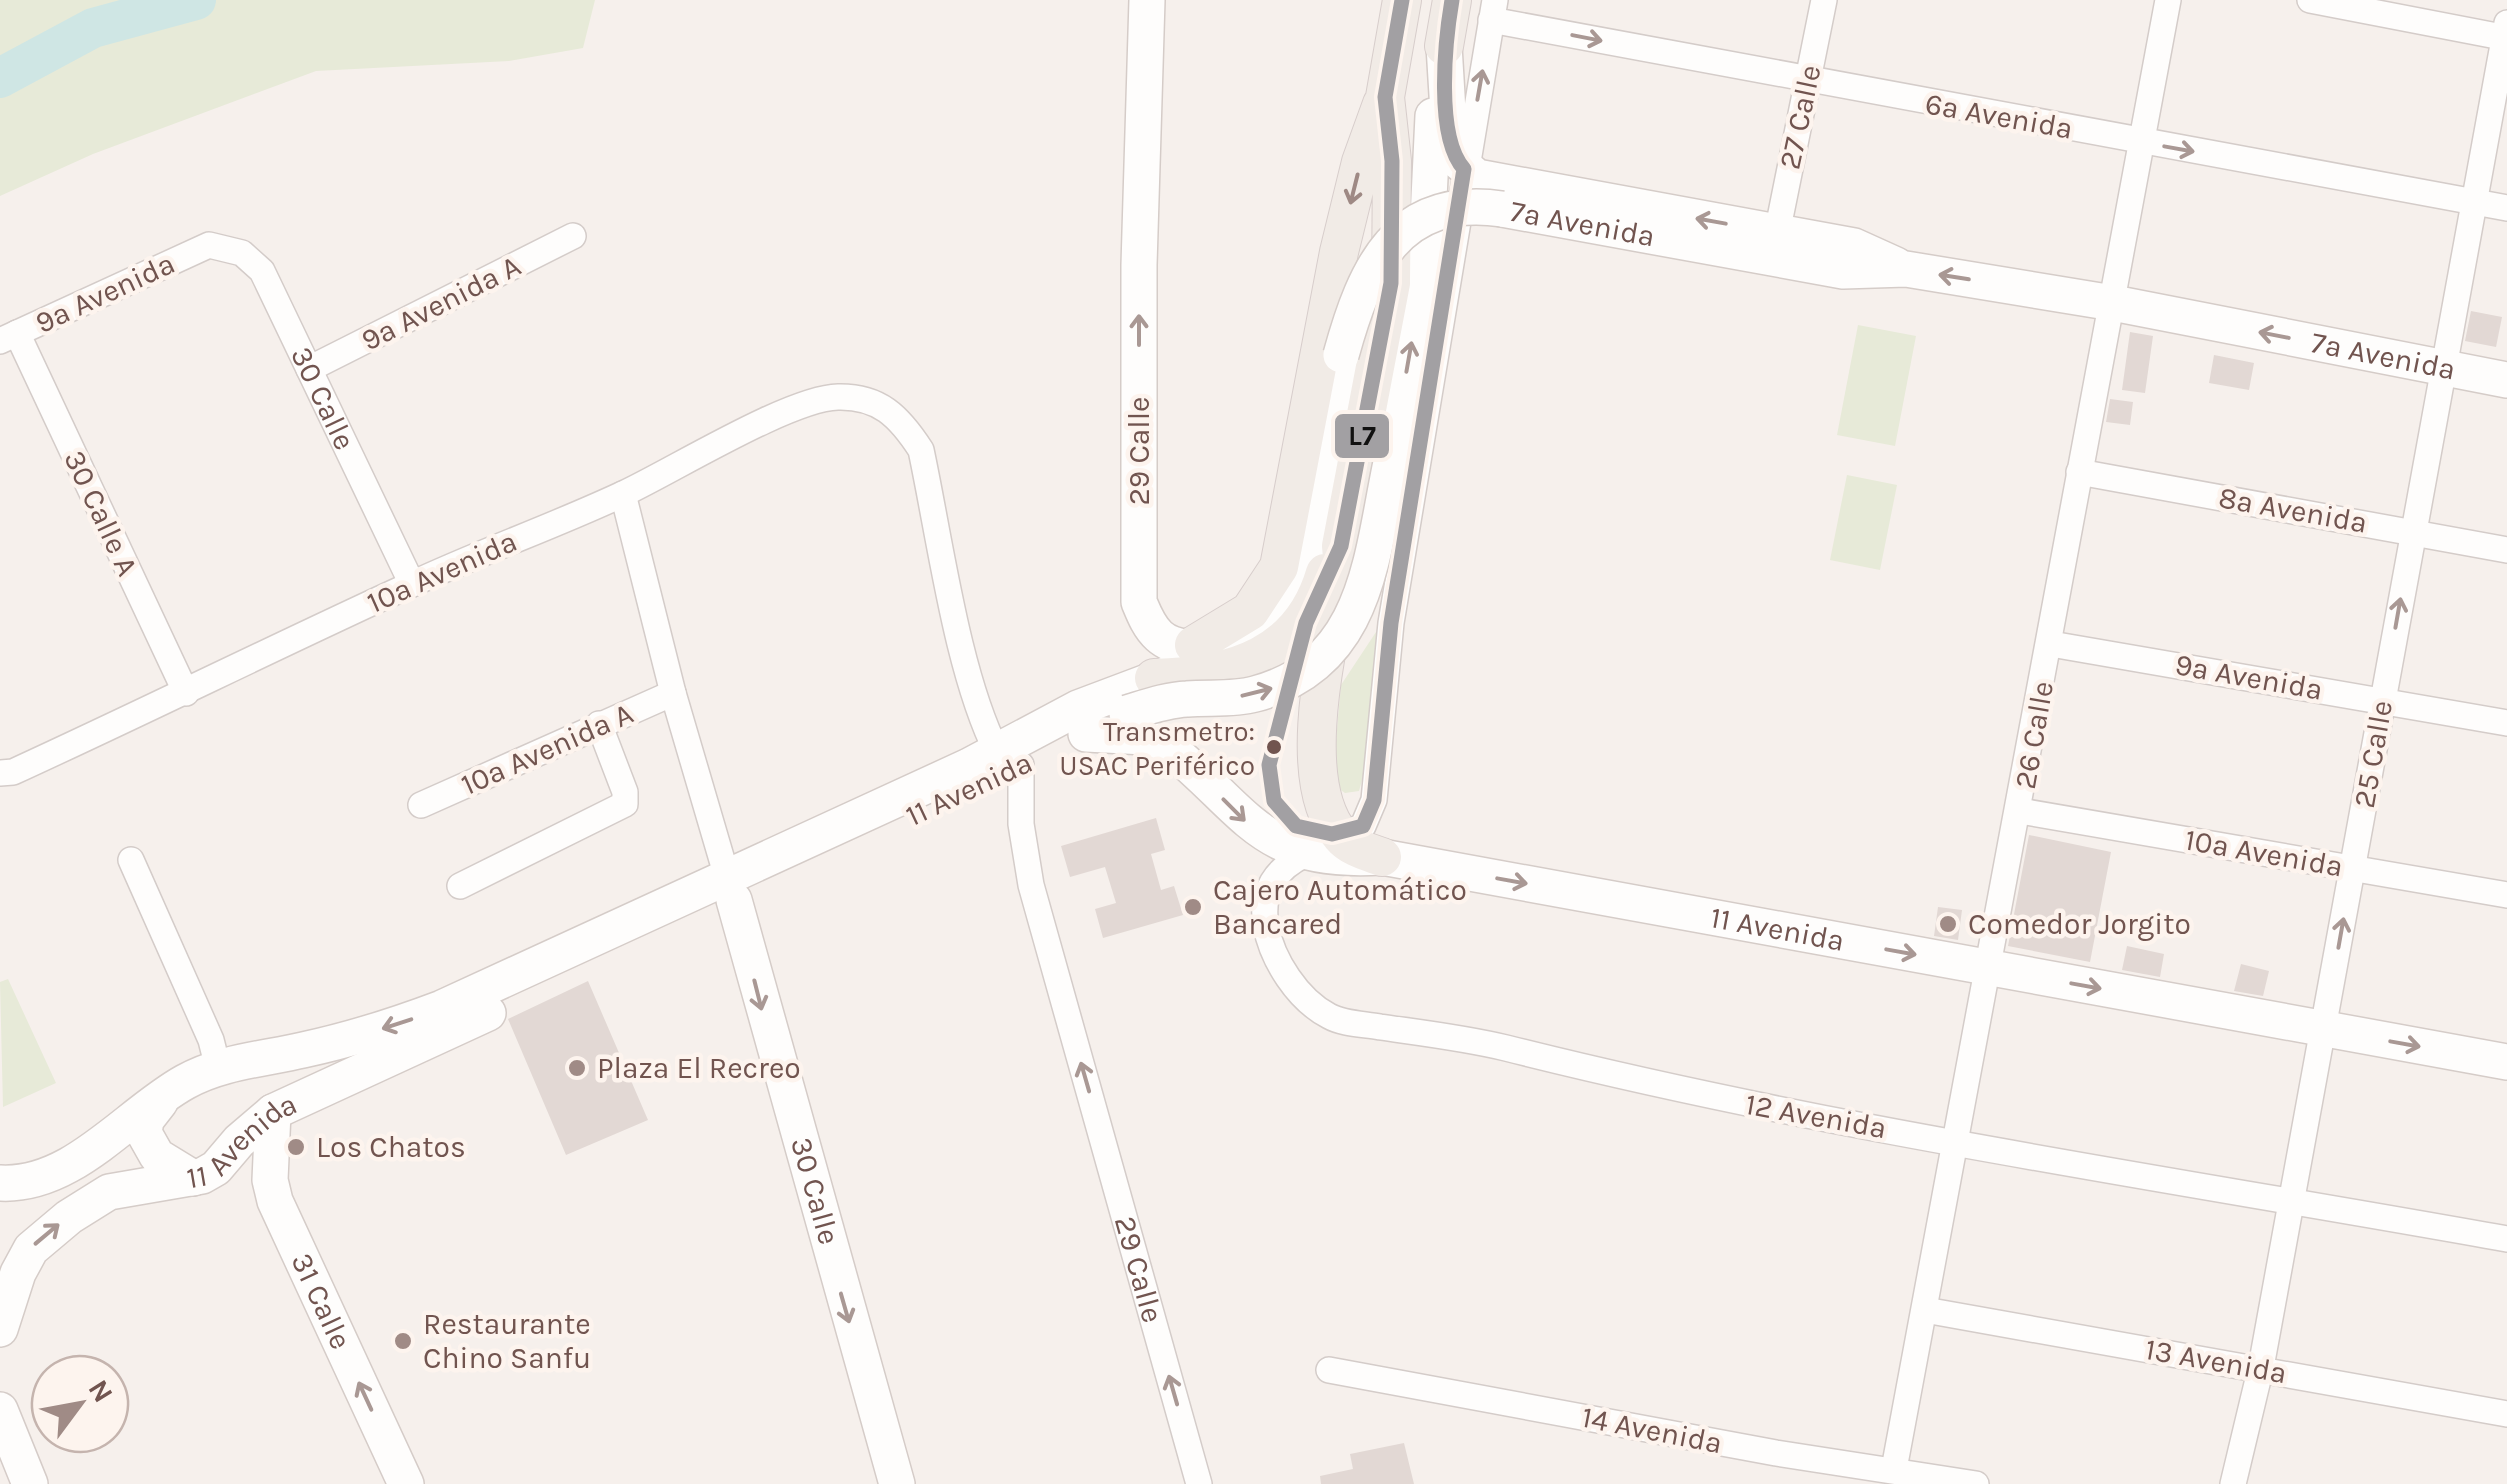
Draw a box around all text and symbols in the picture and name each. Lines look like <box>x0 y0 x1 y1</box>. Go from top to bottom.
one-way arrow <box>1570 30 1602 49</box>
street label: 27 Calle <box>1771 62 1829 172</box>
one-way arrow <box>1471 70 1490 102</box>
street label: 6a Avenida <box>1922 85 2076 147</box>
one-way arrow <box>2163 140 2195 159</box>
one-way arrow <box>1344 172 1362 204</box>
street label: 7a Avenida <box>1508 193 1658 254</box>
one-way arrow <box>1695 211 1728 230</box>
street label: 9a Avenida <box>30 245 180 341</box>
street label: 9a Avenida A <box>355 248 527 358</box>
one-way arrow <box>1938 267 1971 286</box>
one-way arrow <box>1130 314 1148 346</box>
one-way arrow <box>2259 324 2291 343</box>
street label: 7a Avenida <box>2308 324 2459 388</box>
street label: 30 Calle <box>283 341 363 456</box>
one-way arrow <box>1400 341 1419 373</box>
street label: 29 Calle <box>1121 396 1157 506</box>
line badge: L7 <box>1333 412 1391 460</box>
text: L7 <box>1348 419 1376 452</box>
street label: 30 Calle A <box>56 445 146 581</box>
street label: 8a Avenida <box>2216 479 2370 541</box>
street label: 10a Avenida <box>362 523 522 621</box>
one-way arrow <box>2390 598 2409 630</box>
street label: 9a Avenida <box>2172 646 2326 708</box>
street label: 26 Calle <box>2007 678 2061 792</box>
one-way arrow <box>1240 682 1272 700</box>
street label: 10a Avenida A <box>456 695 638 803</box>
street label: 25 Calle <box>2346 697 2400 811</box>
place label: Transmetro: USAC Periférico <box>1059 715 1255 782</box>
marker: Transmetro: USAC Periférico <box>1264 737 1284 757</box>
street label: 11 Avenida <box>900 744 1038 834</box>
one-way arrow <box>1222 797 1246 821</box>
street label: 10a Avenida <box>2182 821 2346 885</box>
place label: Cajero Automático Bancared <box>1213 872 1467 942</box>
one-way arrow <box>1496 872 1528 891</box>
marker: Cajero Automático Bancared <box>1182 896 1204 918</box>
street label: 11 Avenida <box>1708 899 1847 959</box>
place label: Comedor Jorgito <box>1968 906 2191 942</box>
marker: Comedor Jorgito <box>1937 913 1959 935</box>
one-way arrow <box>2332 917 2351 950</box>
one-way arrow <box>1884 943 1917 962</box>
one-way arrow <box>2069 977 2101 996</box>
one-way arrow <box>749 979 768 1010</box>
one-way arrow <box>382 1016 413 1034</box>
one-way arrow <box>2388 1035 2421 1054</box>
place label: Plaza El Recreo <box>597 1050 801 1086</box>
marker: Plaza El Recreo <box>566 1057 588 1079</box>
one-way arrow <box>1075 1062 1093 1093</box>
street label: 11 Avenida <box>184 1086 302 1196</box>
street label: 12 Avenida <box>1743 1086 1889 1146</box>
place label: Los Chatos <box>316 1129 466 1165</box>
street label: 30 Calle <box>783 1133 847 1249</box>
marker: Los Chatos <box>285 1136 307 1158</box>
street label: 29 Calle <box>1107 1212 1171 1327</box>
one-way arrow <box>34 1223 60 1245</box>
street label: 31 Calle <box>284 1247 359 1355</box>
one-way arrow <box>837 1291 855 1323</box>
place label: Restaurante Chino Sanfu <box>423 1306 591 1376</box>
marker: Restaurante Chino Sanfu <box>392 1330 414 1352</box>
street label: 13 Avenida <box>2142 1331 2290 1391</box>
north arrow <box>30 1354 130 1454</box>
text: N <box>81 1374 120 1408</box>
one-way arrow <box>1162 1375 1181 1406</box>
one-way arrow <box>355 1381 374 1411</box>
street label: 14 Avenida <box>1579 1399 1725 1461</box>

